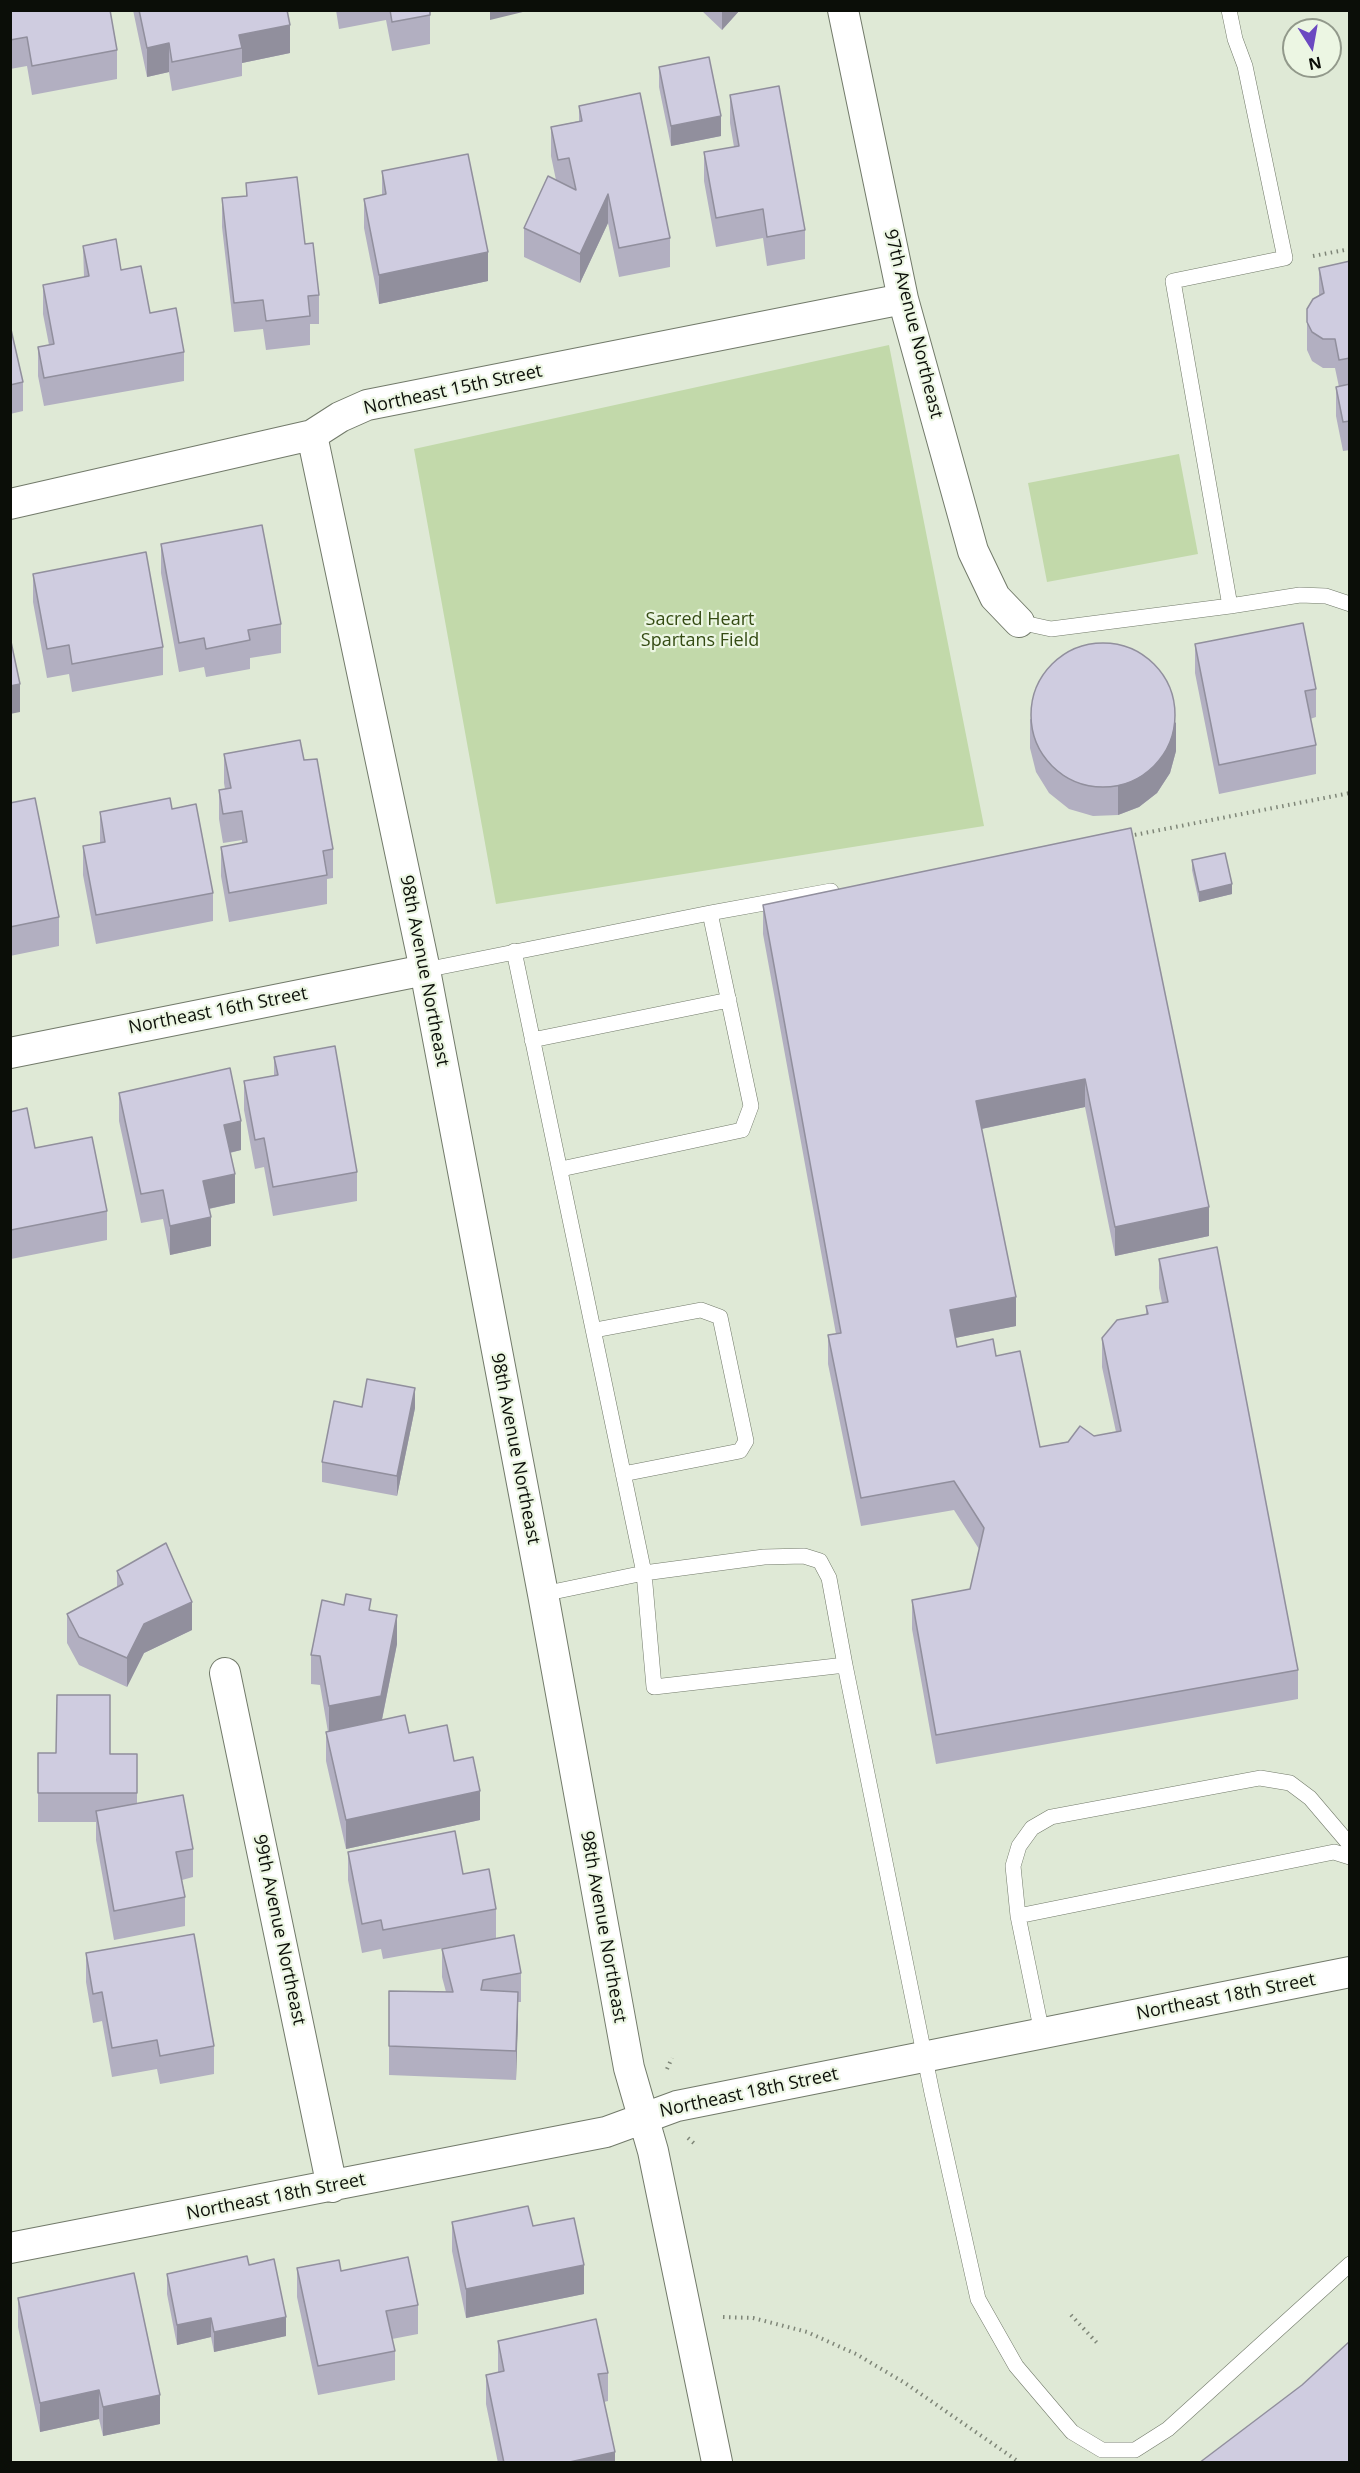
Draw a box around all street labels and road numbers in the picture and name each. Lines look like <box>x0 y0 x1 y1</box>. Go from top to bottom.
street label: 97th Avenue Northeast <box>879 227 947 421</box>
street label: Northeast 15th Street <box>362 361 544 419</box>
street label: 98th Avenue Northeast <box>395 874 453 1068</box>
street label: Northeast 16th Street <box>127 983 309 1039</box>
street label: 98th Avenue Northeast <box>486 1352 544 1546</box>
street label: 98th Avenue Northeast <box>575 1829 631 2025</box>
street label: 99th Avenue Northeast <box>248 1833 310 2027</box>
street label: Northeast 18th Street <box>1135 1969 1317 2025</box>
street label: Northeast 18th Street <box>658 2064 840 2122</box>
street label: Northeast 18th Street <box>185 2169 367 2225</box>

